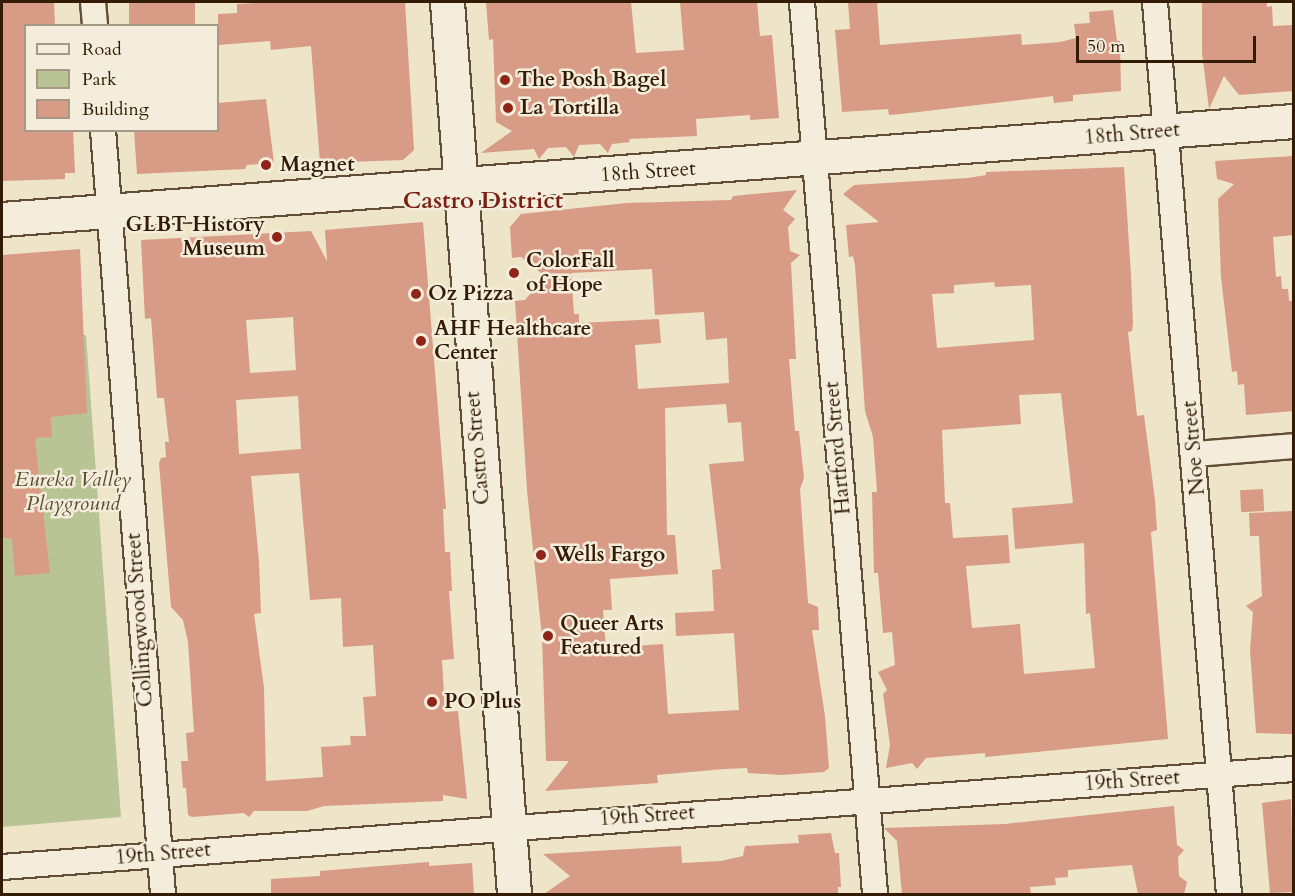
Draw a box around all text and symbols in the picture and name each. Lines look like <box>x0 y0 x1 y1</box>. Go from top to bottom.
legend <box>24 24 219 132</box>
scale bar <box>1079 24 1259 62</box>
text: 50 m <box>1087 34 1126 59</box>
text: Road <box>82 37 122 62</box>
text: Park <box>82 67 117 92</box>
place label: The Posh Bagel <box>517 67 666 93</box>
marker: The Posh Bagel <box>498 73 512 87</box>
place label: La Tortilla <box>520 95 619 121</box>
text: Building <box>82 97 149 122</box>
marker: La Tortilla <box>501 101 515 115</box>
street label: 18th Street <box>1083 117 1181 151</box>
place label: Magnet <box>280 152 355 178</box>
marker: Magnet <box>257 156 275 174</box>
street label: 18th Street <box>599 156 697 188</box>
district label: Castro District <box>403 187 563 215</box>
place label: GLBT History Museum <box>126 212 265 262</box>
marker: GLBT History Museum <box>270 230 284 244</box>
place label: ColorFall of Hope <box>526 248 615 298</box>
marker: ColorFall of Hope <box>507 266 521 280</box>
place label: Oz Pizza <box>428 281 514 307</box>
marker: Oz Pizza <box>409 287 423 301</box>
place label: AHF Healthcare Center <box>434 316 591 366</box>
marker: AHF Healthcare Center <box>412 332 430 350</box>
street label: Hartford Street <box>820 380 856 516</box>
street label: Castro Street <box>460 390 496 506</box>
street label: Noe Street <box>1177 400 1211 496</box>
park label: Eureka Valley Playground <box>15 467 131 517</box>
street label: Collingwood Street <box>121 532 159 708</box>
place label: Wells Fargo <box>553 542 665 568</box>
marker: Wells Fargo <box>534 548 548 562</box>
place label: Queer Arts Featured <box>560 611 664 661</box>
marker: Queer Arts Featured <box>541 629 555 643</box>
place label: PO Plus <box>444 689 521 715</box>
marker: PO Plus <box>425 695 439 709</box>
street label: 19th Street <box>1083 765 1181 797</box>
street label: 19th Street <box>598 800 696 832</box>
street label: 19th Street <box>114 837 212 871</box>

